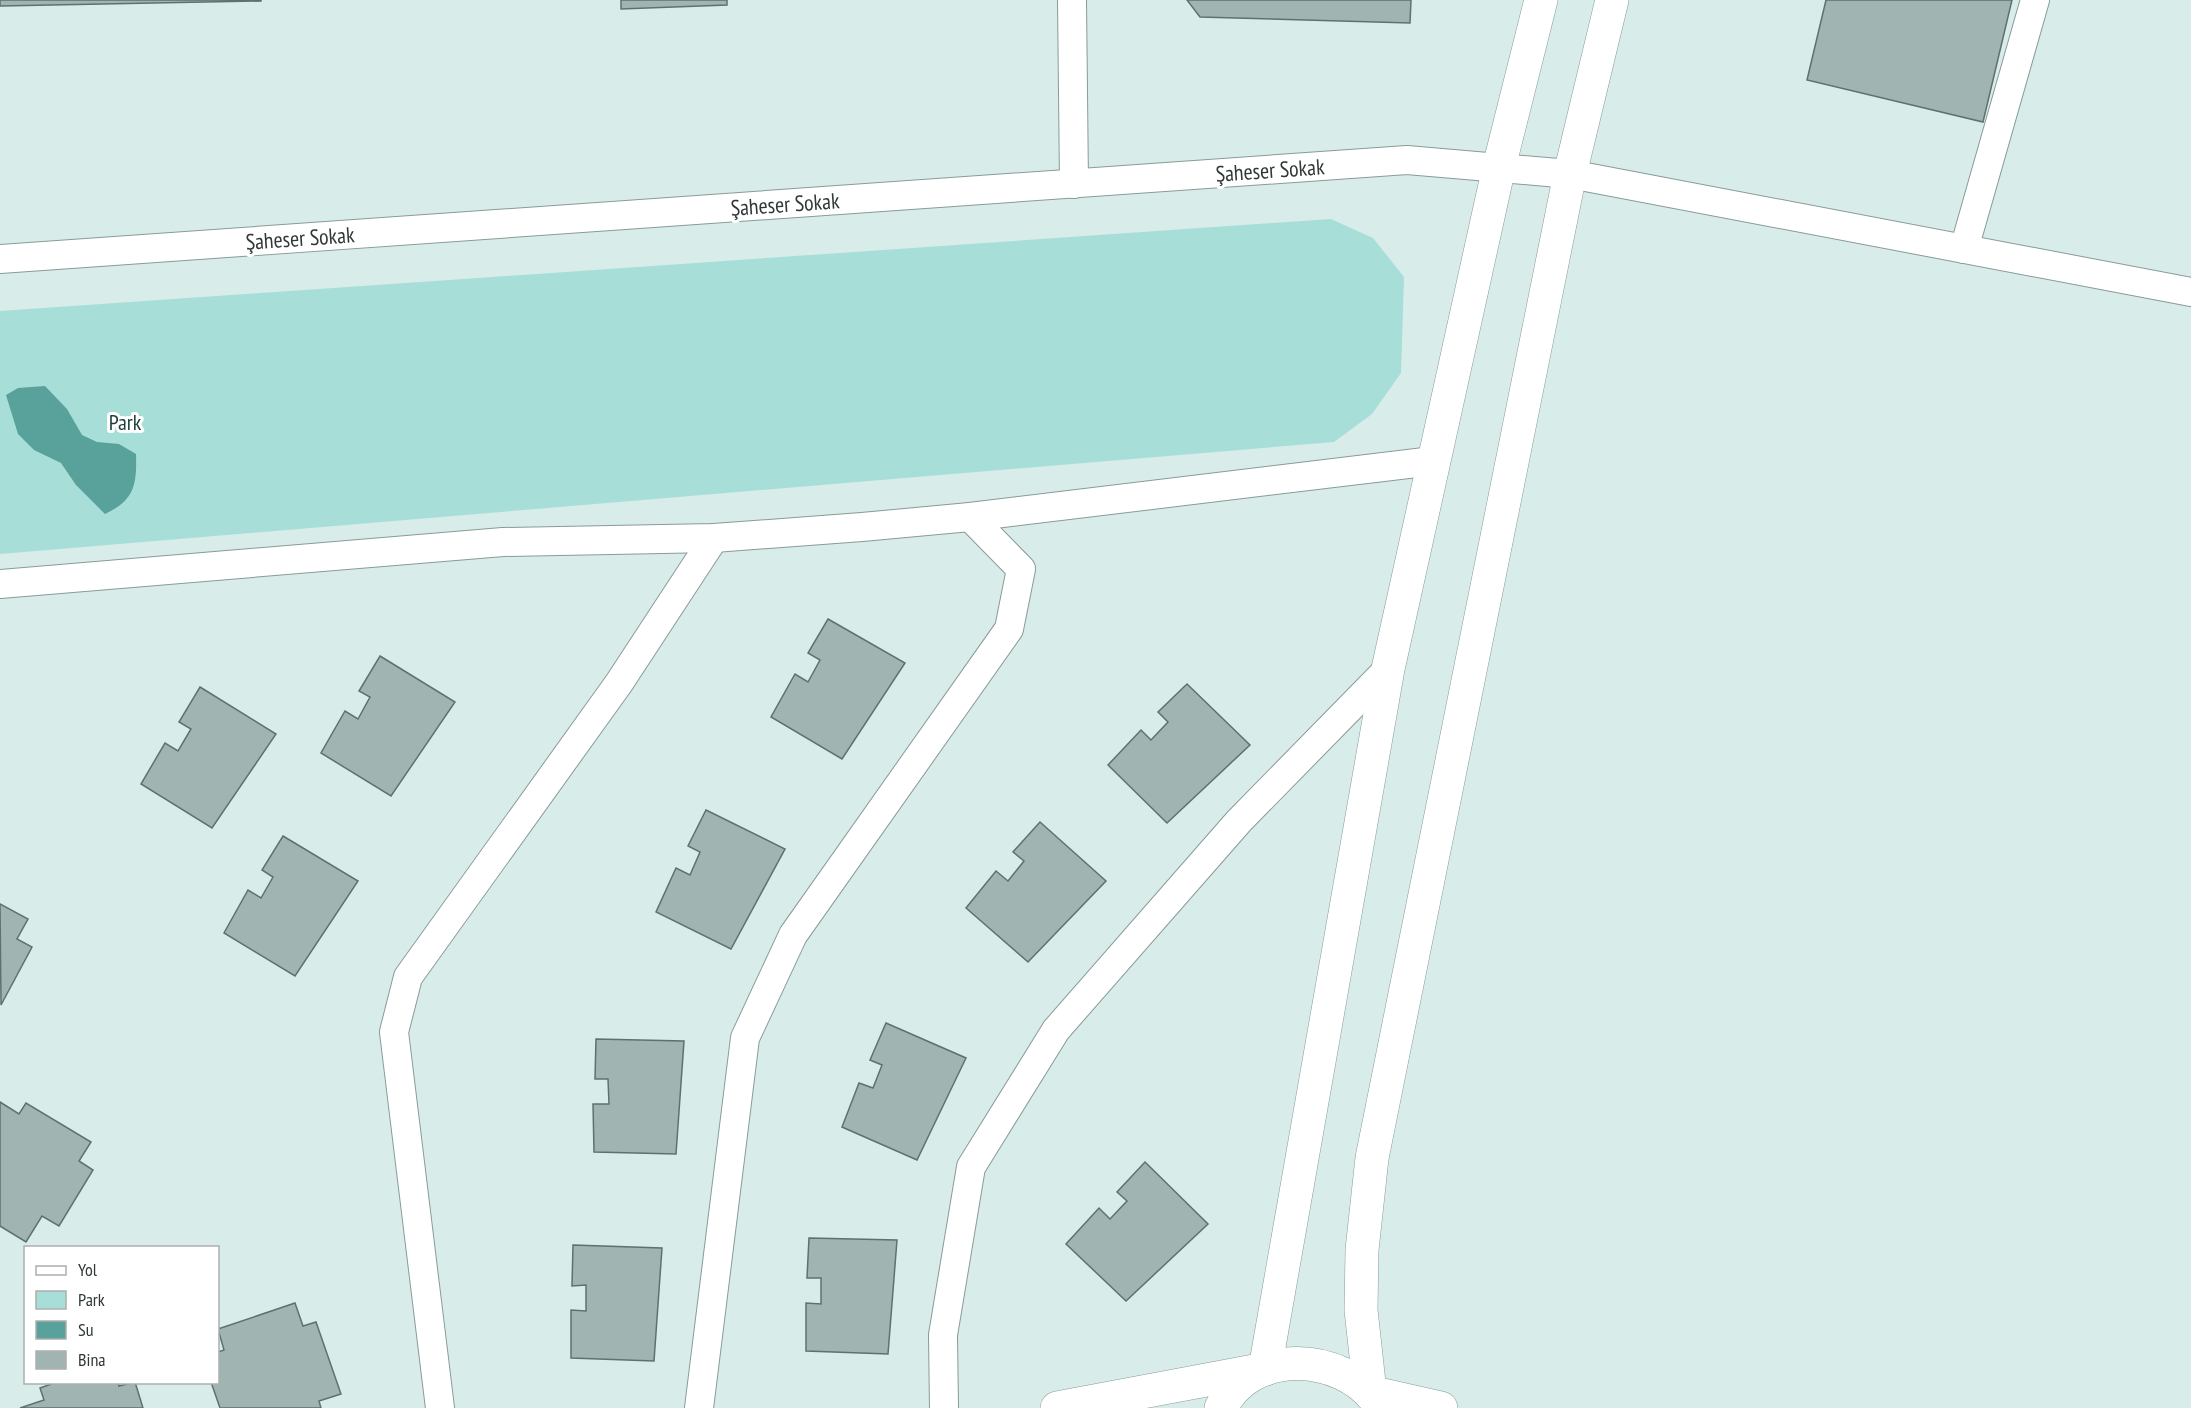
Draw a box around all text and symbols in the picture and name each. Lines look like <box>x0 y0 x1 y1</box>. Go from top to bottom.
street label: Şaheser Sokak <box>1215 152 1326 188</box>
street label: Şaheser Sokak <box>730 186 841 222</box>
street label: Şaheser Sokak <box>245 220 356 256</box>
park label: Park <box>109 408 142 436</box>
legend <box>24 1246 219 1384</box>
text: Yol <box>78 1258 98 1281</box>
text: Park <box>78 1288 105 1311</box>
text: Su <box>78 1318 94 1341</box>
text: Bina <box>78 1348 106 1371</box>

